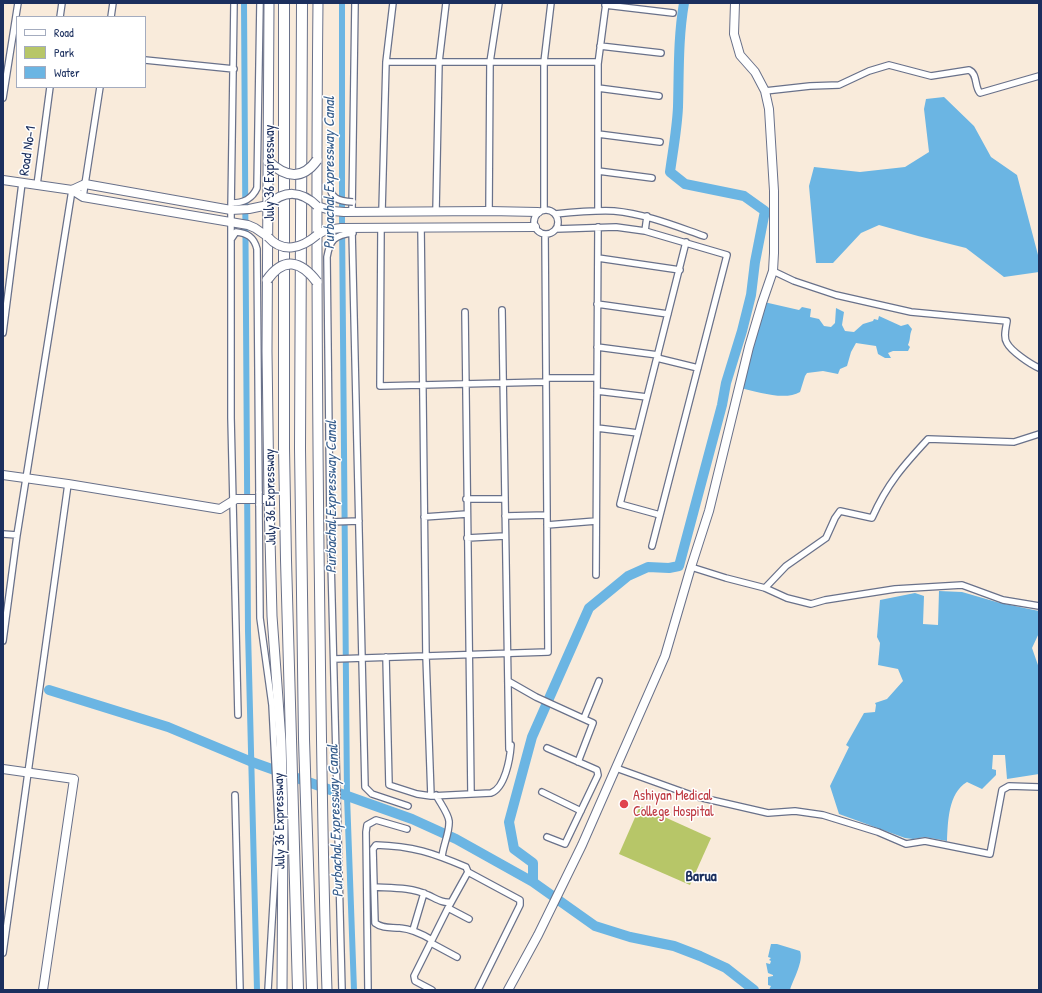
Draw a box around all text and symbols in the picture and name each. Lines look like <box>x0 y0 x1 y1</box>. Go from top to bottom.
legend <box>16 16 146 88</box>
text: Road <box>54 24 74 41</box>
text: Park <box>54 44 74 61</box>
text: Water <box>54 64 80 81</box>
water label: Purbachal Expressway Canal <box>321 97 339 249</box>
street label: Road No-1 <box>16 125 40 177</box>
street label: July 36 Expressway <box>262 125 278 221</box>
water label: Purbachal Expressway Canal <box>323 421 341 573</box>
street label: July 36 Expressway <box>262 448 280 546</box>
water label: Purbachal Expressway Canal <box>324 744 348 898</box>
street label: July 36 Expressway <box>271 772 289 870</box>
place label: Ashiyan Medical College Hospital <box>633 788 714 820</box>
marker: Ashiyan Medical College Hospital <box>618 798 630 810</box>
district label: Barua <box>685 868 717 886</box>

